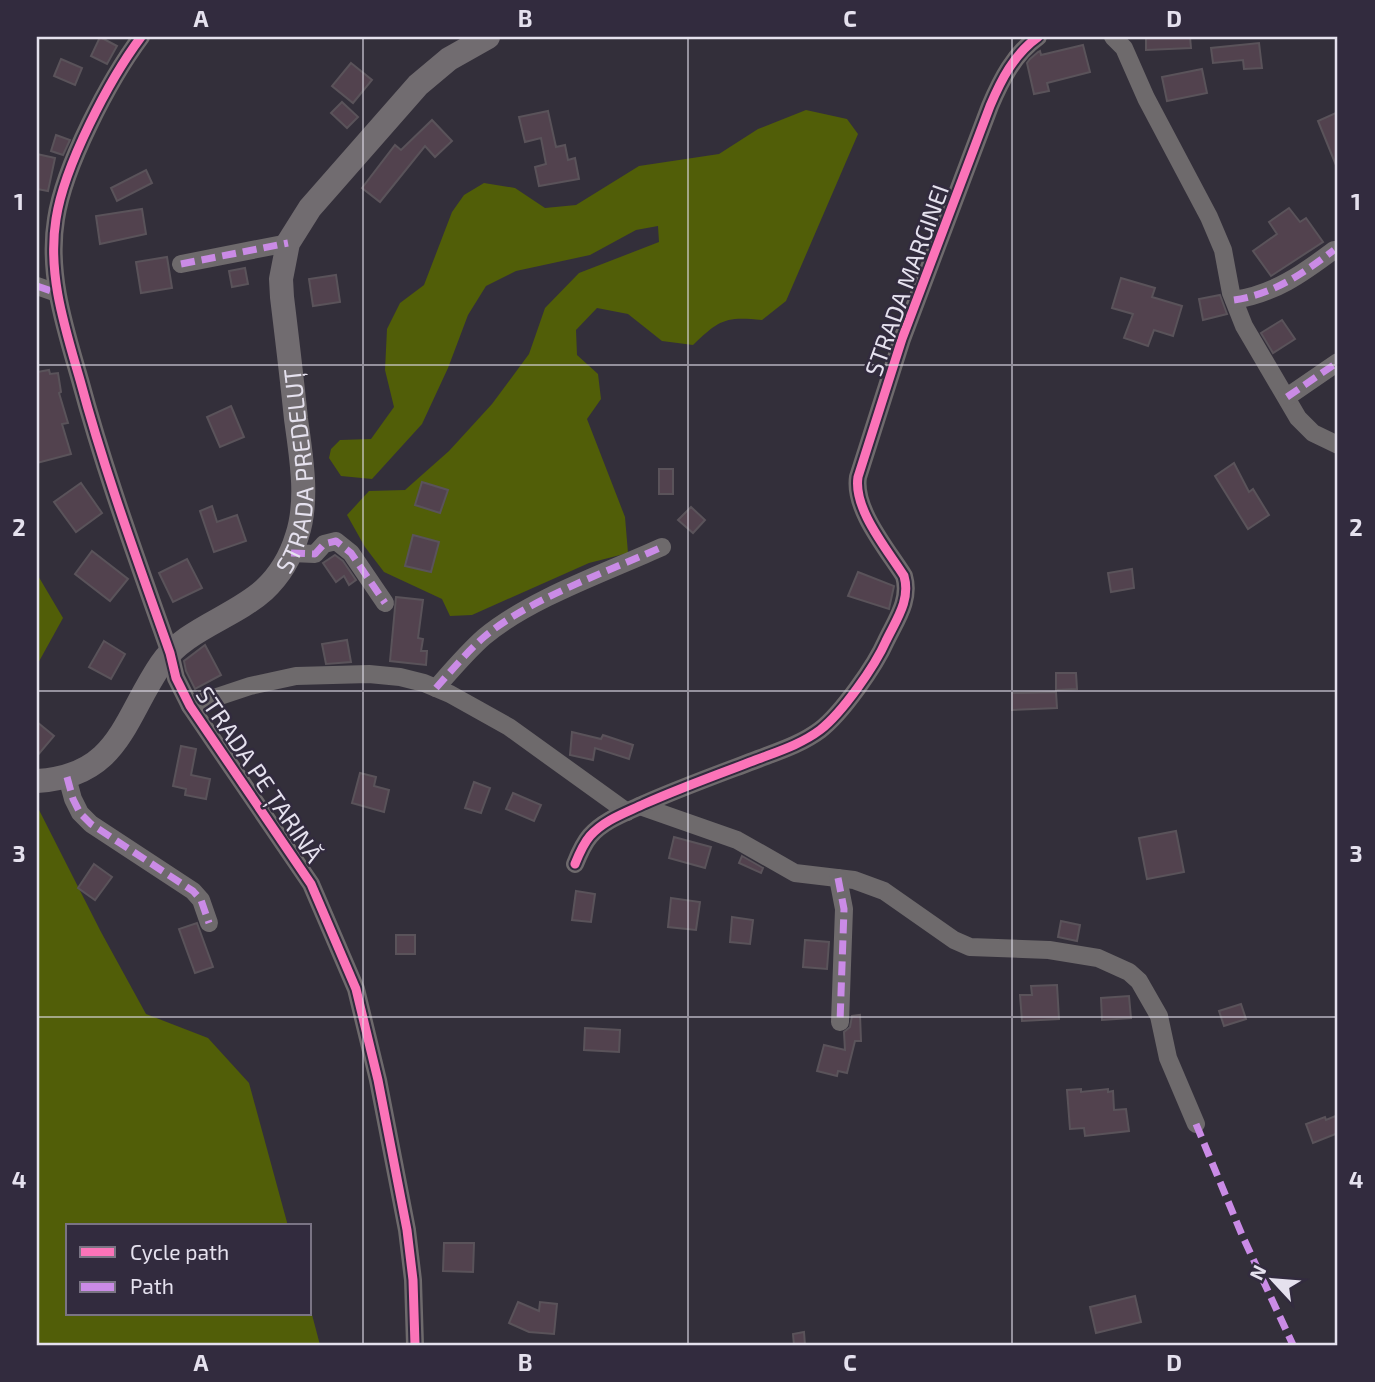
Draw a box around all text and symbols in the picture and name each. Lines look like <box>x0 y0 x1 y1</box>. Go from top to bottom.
text: A <box>193 4 209 32</box>
text: B <box>518 4 532 32</box>
text: C <box>843 4 857 32</box>
text: D <box>1166 4 1182 32</box>
street label: STRADA MARGINEI <box>858 180 954 380</box>
text: 1 <box>14 187 24 215</box>
text: 1 <box>1351 187 1361 215</box>
street label: STRADA PREDELUȚ <box>268 367 318 578</box>
text: 2 <box>12 513 26 541</box>
text: 2 <box>1349 513 1363 541</box>
street label: STRADA PE ȚARINĂ <box>189 681 330 868</box>
text: 3 <box>12 839 26 867</box>
text: 3 <box>1349 839 1363 867</box>
text: 4 <box>12 1165 26 1193</box>
text: 4 <box>1349 1165 1363 1193</box>
legend <box>66 1224 312 1316</box>
text: Cycle path <box>130 1239 229 1264</box>
north arrow <box>1238 1246 1308 1316</box>
text: N <box>1244 1261 1271 1284</box>
text: Path <box>130 1273 174 1298</box>
text: A <box>193 1348 209 1376</box>
text: B <box>518 1348 532 1376</box>
text: C <box>843 1348 857 1376</box>
text: D <box>1166 1348 1182 1376</box>

